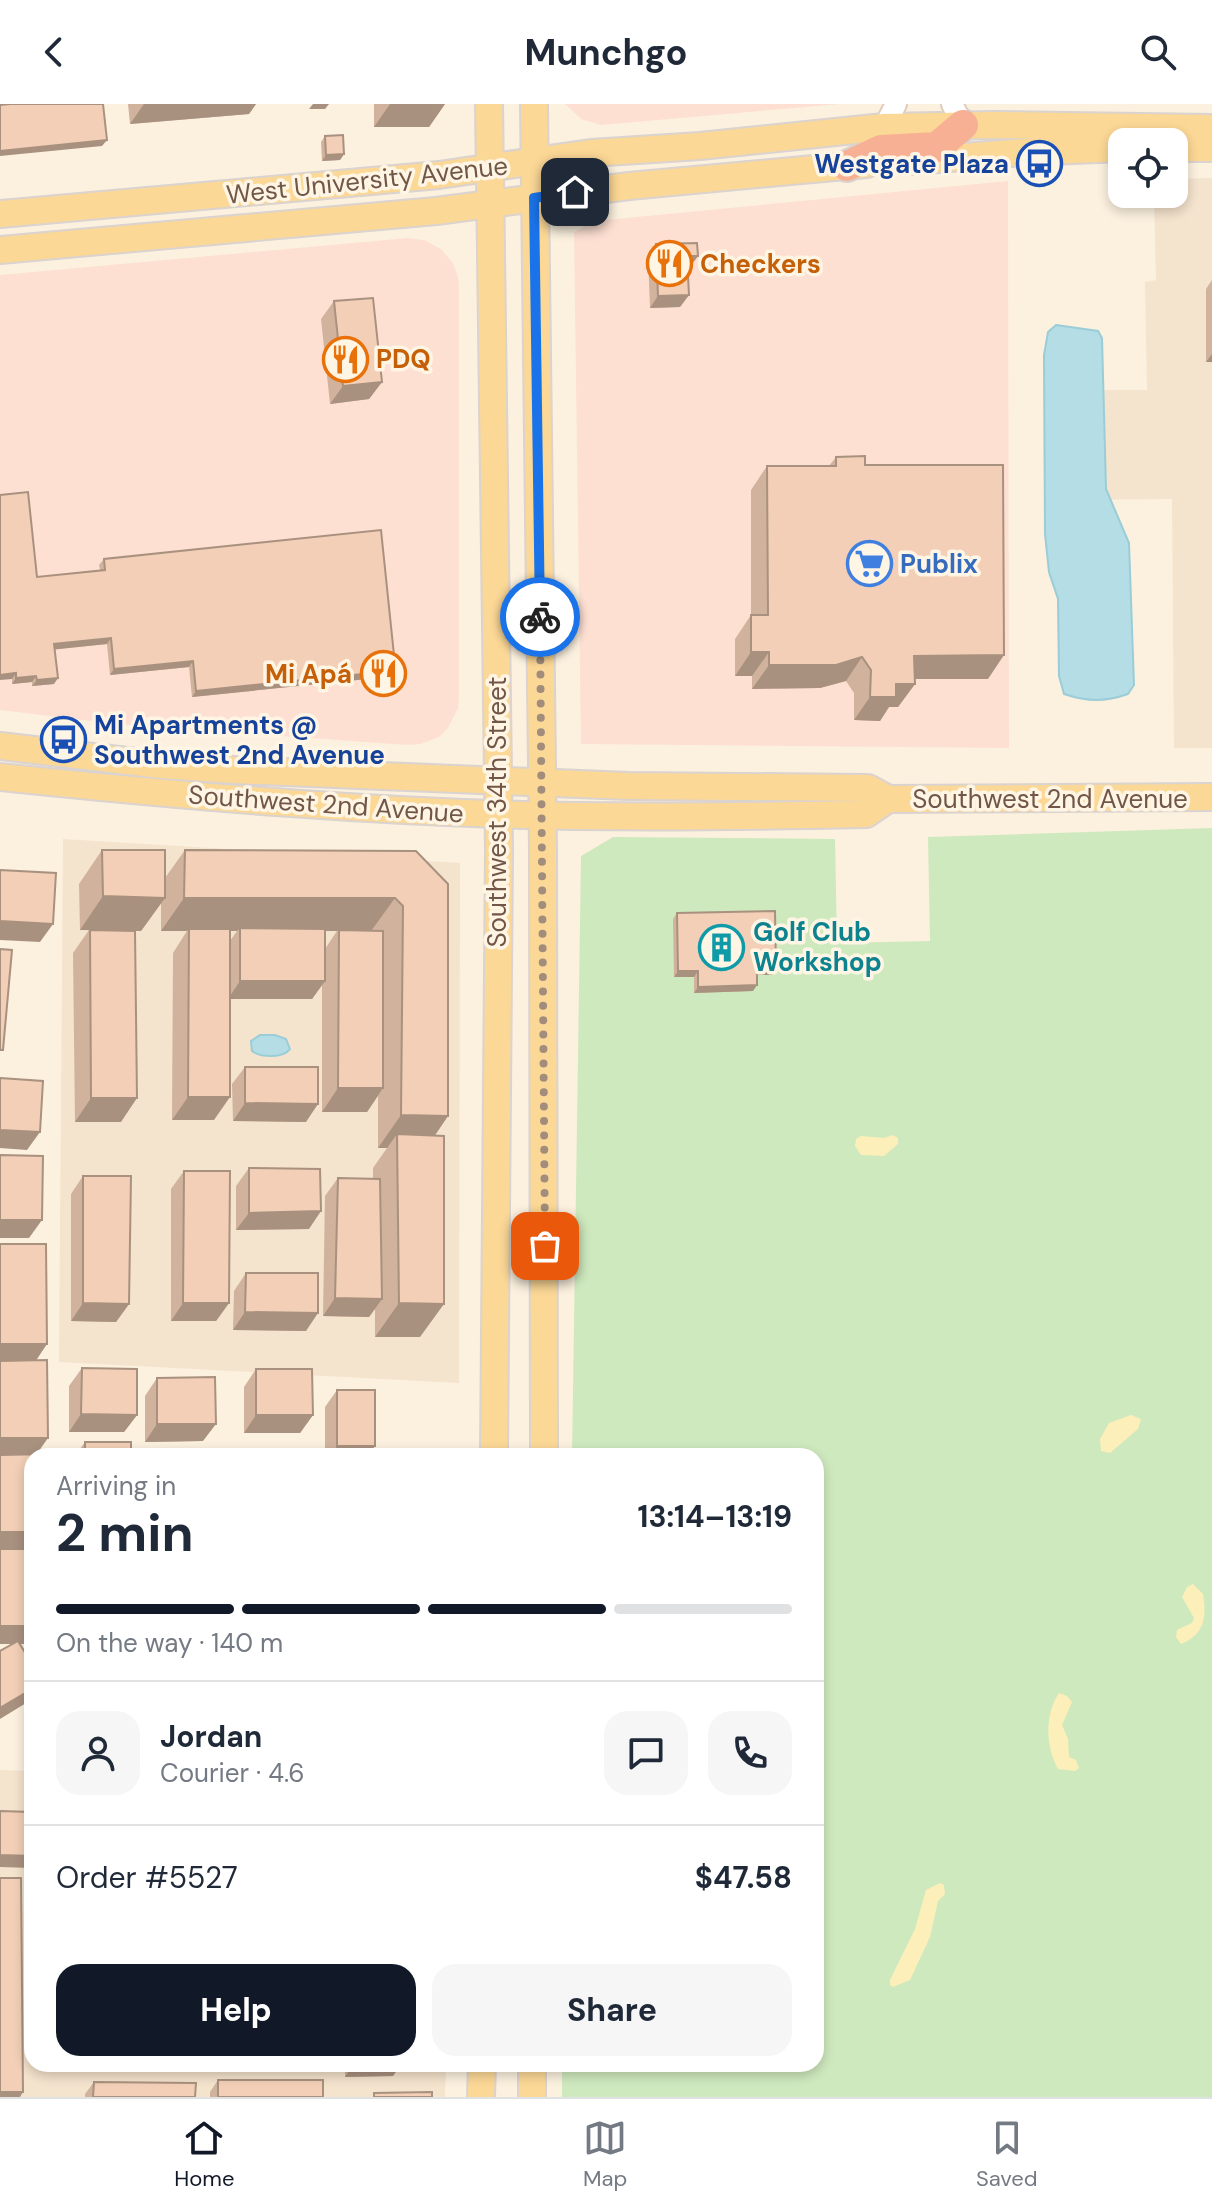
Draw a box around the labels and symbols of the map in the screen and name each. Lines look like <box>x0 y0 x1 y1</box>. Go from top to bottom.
bus stop icon: Westgate Plaza <box>1016 140 1064 188</box>
place label: Westgate Plaza <box>814 147 1009 181</box>
street label: West University Avenue <box>224 148 510 212</box>
pin <box>541 158 609 226</box>
restaurant icon: Checkers <box>645 240 693 288</box>
place label: Checkers <box>700 247 821 281</box>
restaurant icon: PDQ <box>321 335 369 383</box>
place label: PDQ <box>376 342 431 376</box>
supermarket icon: Publix <box>845 540 893 588</box>
place label: Publix <box>900 547 978 581</box>
courier <box>500 577 580 657</box>
restaurant icon: Mi Apá <box>359 650 407 698</box>
place label: Mi Apá <box>265 657 352 691</box>
street label: Southwest 34th Street <box>480 676 514 948</box>
place label: Mi Apartments @ Southwest 2nd Avenue <box>94 708 385 772</box>
bus stop icon: Mi Apartments @ Southwest 2nd Avenue <box>39 716 87 764</box>
street label: Southwest 2nd Avenue <box>187 777 465 831</box>
street label: Southwest 2nd Avenue <box>912 782 1188 816</box>
place label: Golf Club Workshop <box>753 915 882 979</box>
building icon: Golf Club Workshop <box>698 923 746 971</box>
pin <box>511 1212 579 1280</box>

